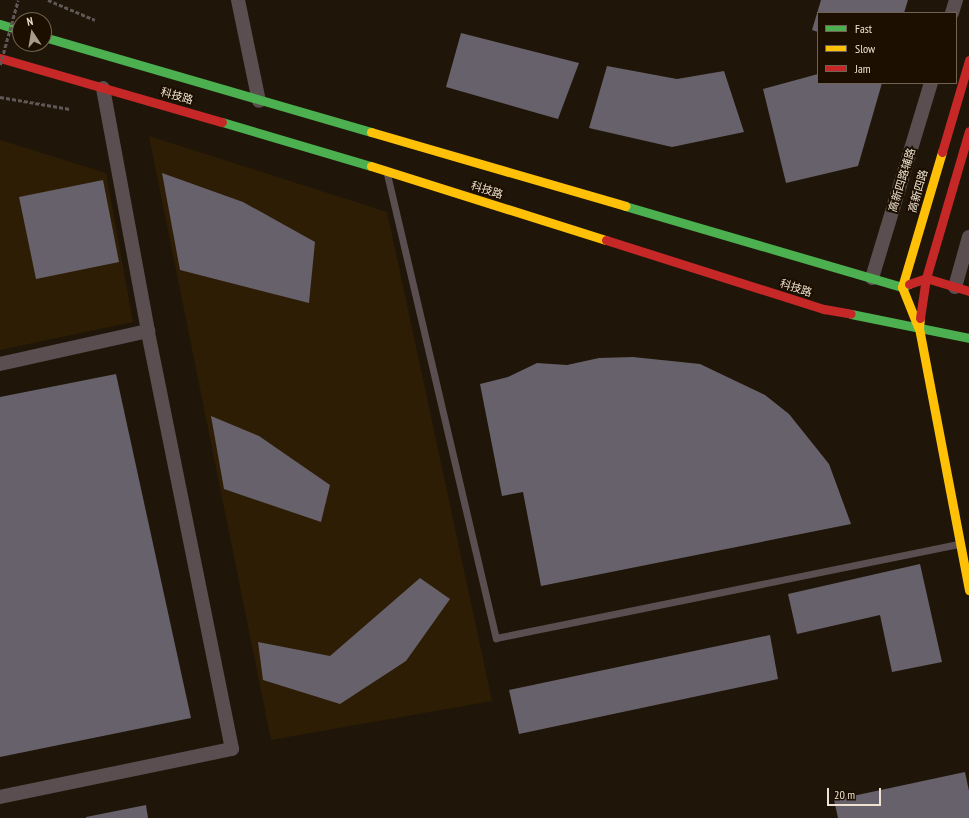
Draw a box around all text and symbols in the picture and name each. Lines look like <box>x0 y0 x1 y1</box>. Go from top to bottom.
north arrow <box>12 12 52 52</box>
legend <box>817 12 957 84</box>
text: N <box>25 14 34 29</box>
text: Fast <box>855 21 872 36</box>
text: Slow <box>855 41 875 56</box>
text: Jam <box>855 61 871 76</box>
street label: 科技路 <box>159 85 195 107</box>
street label: 高新四路辅路 <box>886 147 918 213</box>
street label: 高新四路 <box>906 168 930 214</box>
street label: 科技路 <box>469 179 505 201</box>
street label: 科技路 <box>778 277 814 299</box>
scale bar <box>829 780 883 806</box>
text: 20 m <box>834 787 855 802</box>

